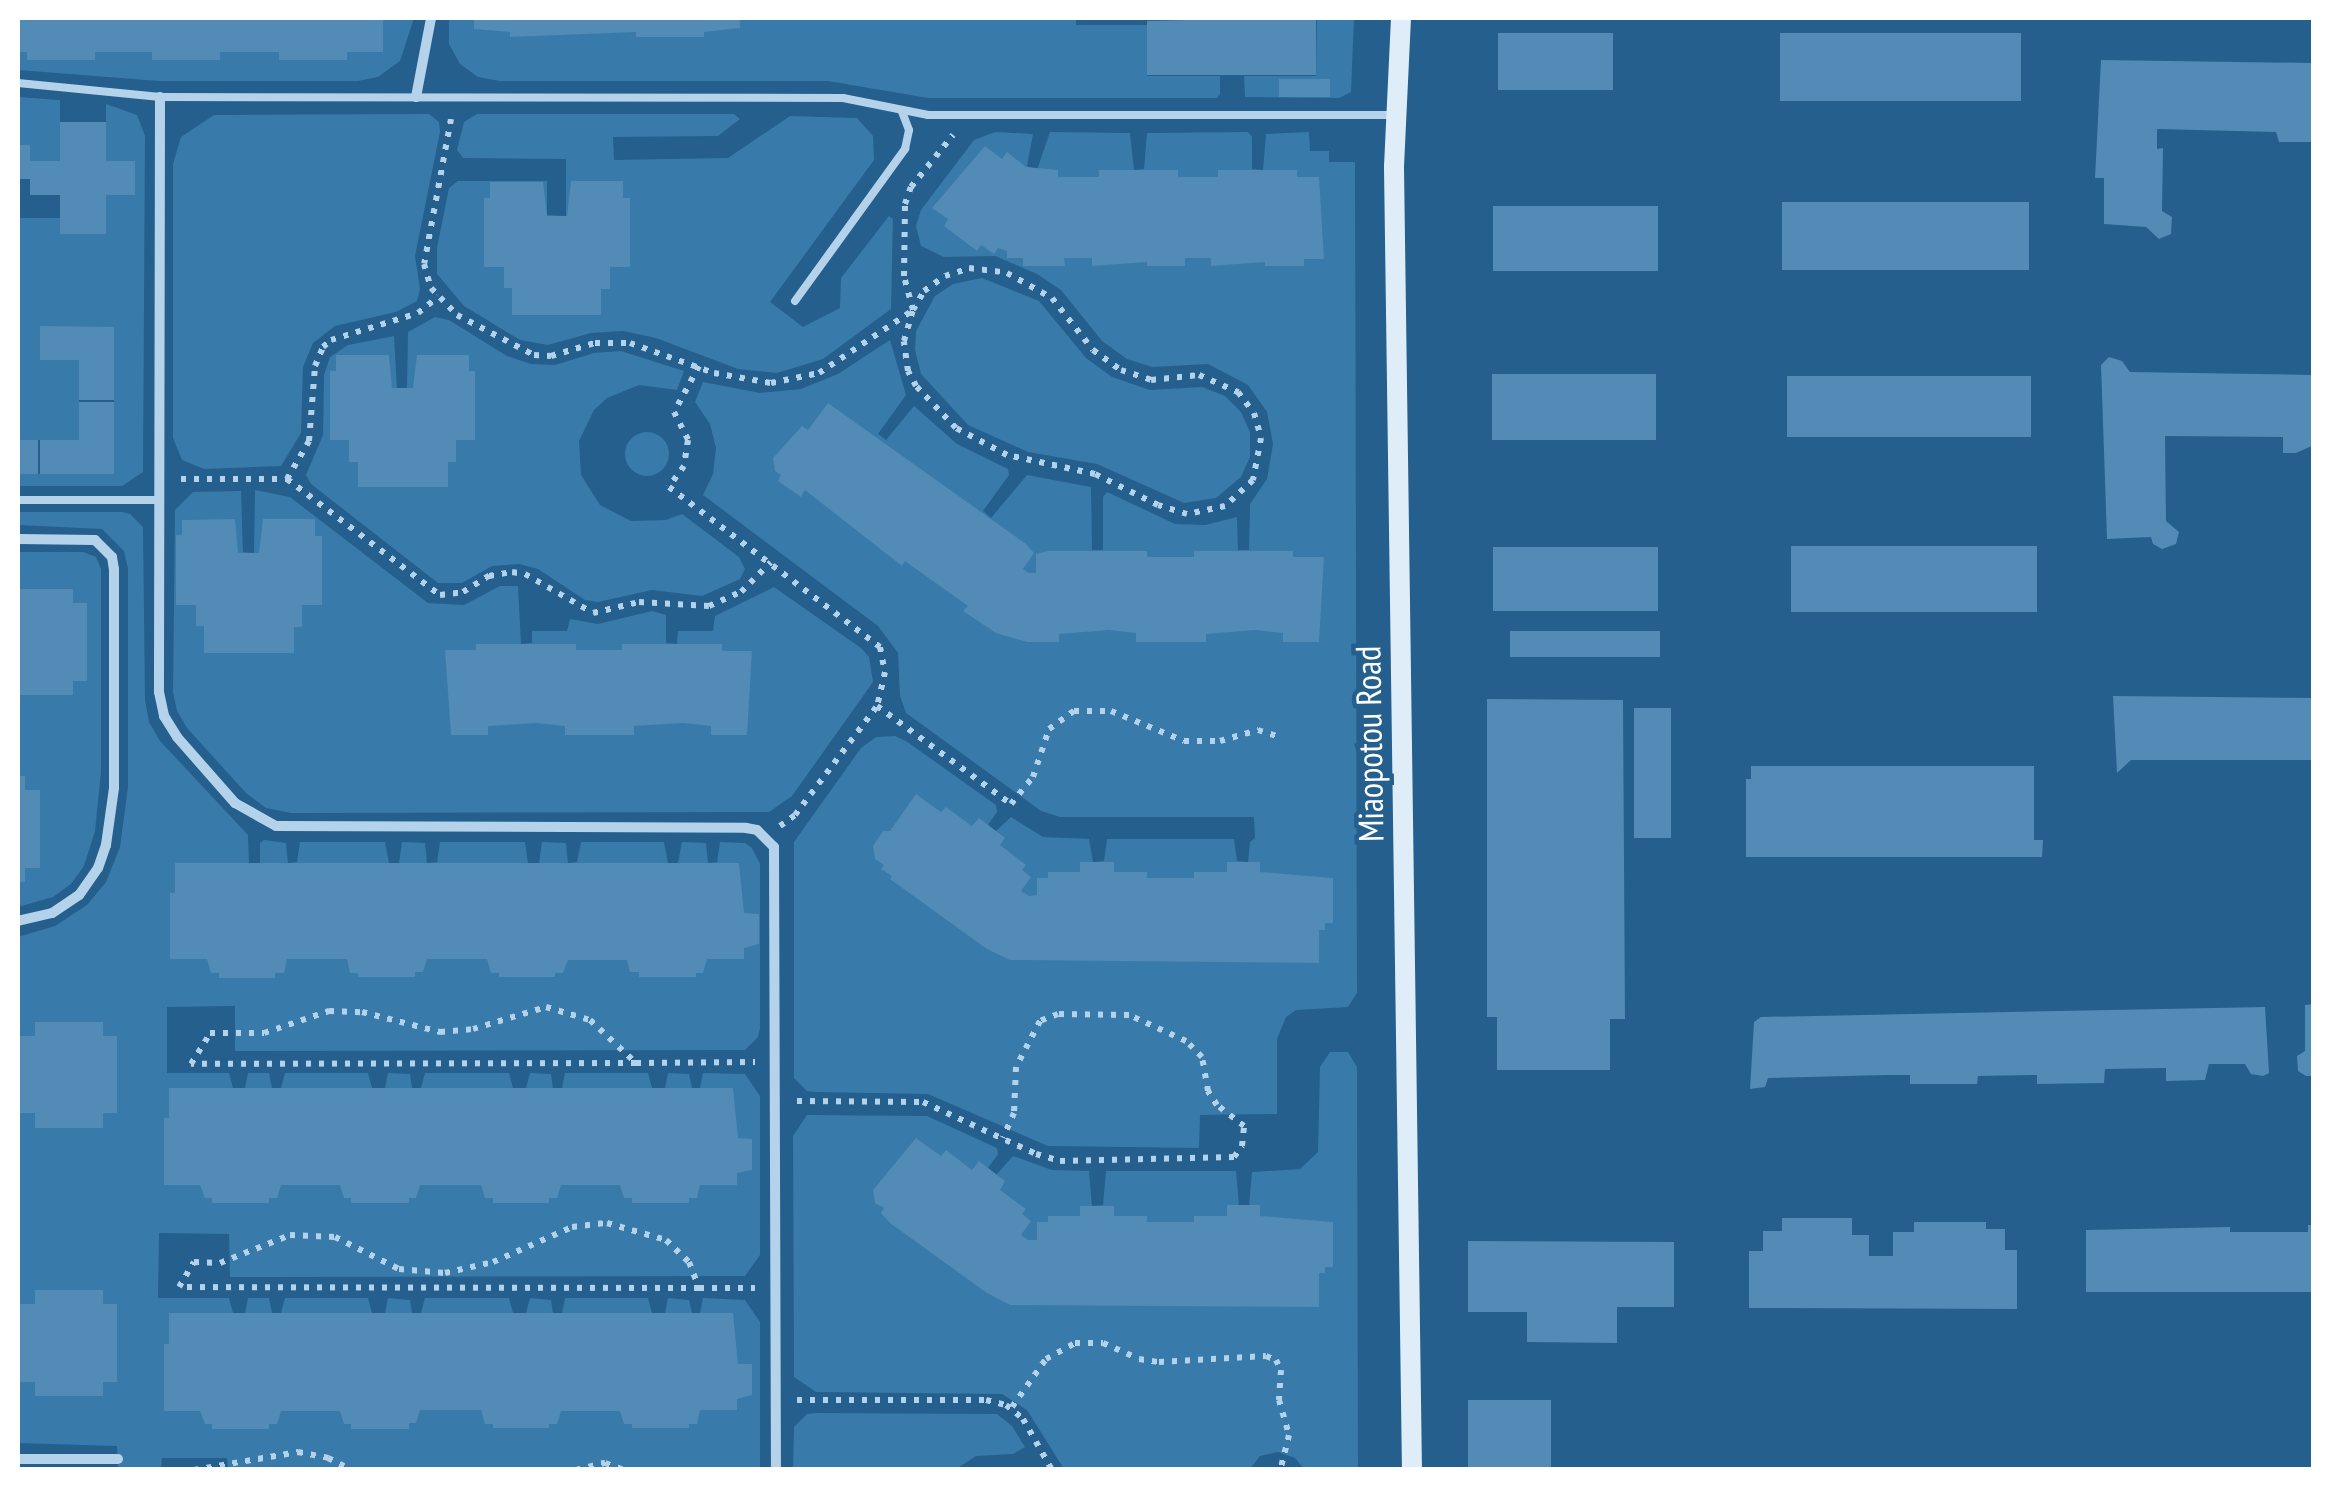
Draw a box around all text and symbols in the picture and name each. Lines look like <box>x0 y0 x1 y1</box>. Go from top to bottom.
street label: Miaopotou Road <box>1346 646 1392 842</box>

